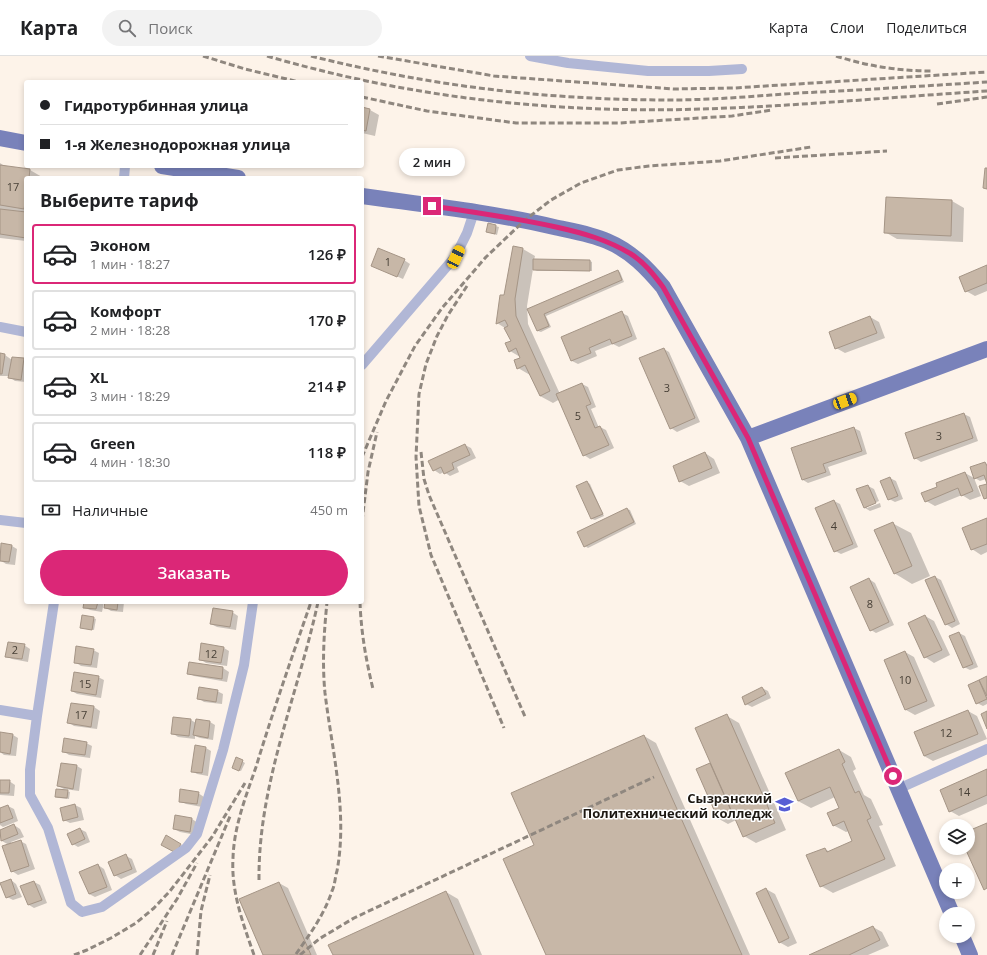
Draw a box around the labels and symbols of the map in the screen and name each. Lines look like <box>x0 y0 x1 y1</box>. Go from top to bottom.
callout: 2 мин <box>399 148 465 176</box>
house number: 17 <box>7 179 19 194</box>
route end <box>423 197 441 215</box>
car <box>445 244 467 270</box>
house number: 1 <box>385 254 391 269</box>
house number: 3 <box>664 380 670 395</box>
car <box>832 391 858 411</box>
house number: 5 <box>575 408 581 423</box>
house number: 3 <box>936 428 942 443</box>
house number: 4 <box>831 518 838 533</box>
house number: 8 <box>867 596 873 611</box>
house number: 2 <box>12 642 18 657</box>
house number: 12 <box>205 646 217 661</box>
house number: 10 <box>899 672 911 687</box>
house number: 15 <box>79 676 91 691</box>
house number: 17 <box>75 707 87 722</box>
house number: 12 <box>940 725 952 740</box>
route start <box>884 767 902 785</box>
house number: 14 <box>958 784 971 799</box>
place label: Сызранский Политехнический колледж <box>583 789 773 822</box>
school or university icon: Сызранский Политехнический колледж <box>775 795 795 815</box>

